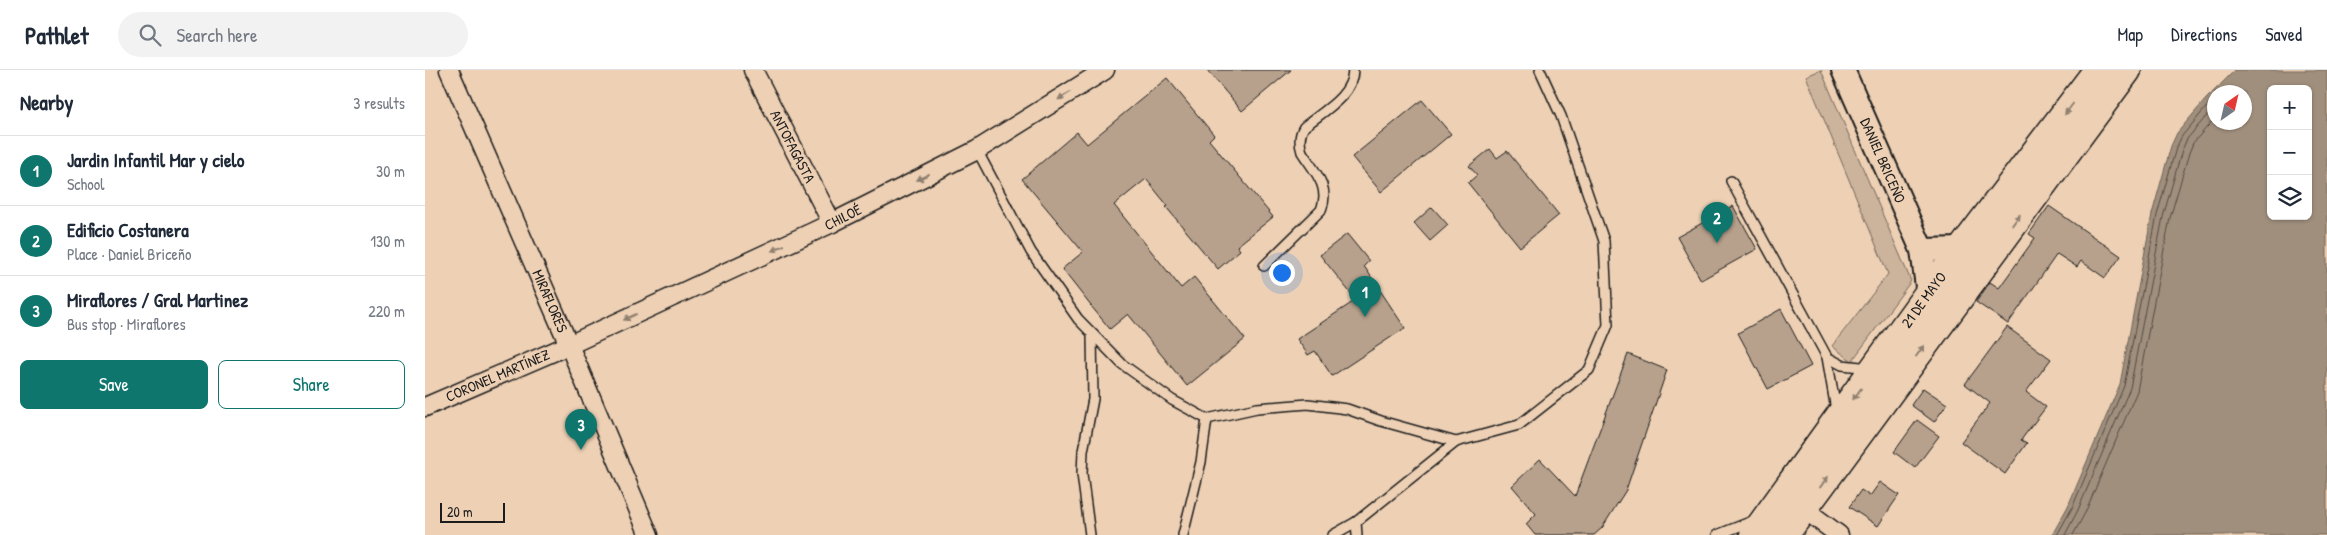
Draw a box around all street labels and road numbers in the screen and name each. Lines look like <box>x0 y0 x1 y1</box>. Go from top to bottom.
street label: ANTOFAGASTA <box>765 106 821 187</box>
street label: DANIEL BRICEÑO <box>1855 115 1911 206</box>
street label: CHILOÉ <box>821 199 865 235</box>
street label: MIRAFLORES <box>527 266 573 336</box>
street label: 21 DE MAYO <box>1896 267 1951 332</box>
street label: CORONEL MARTÍNEZ <box>442 343 553 407</box>

